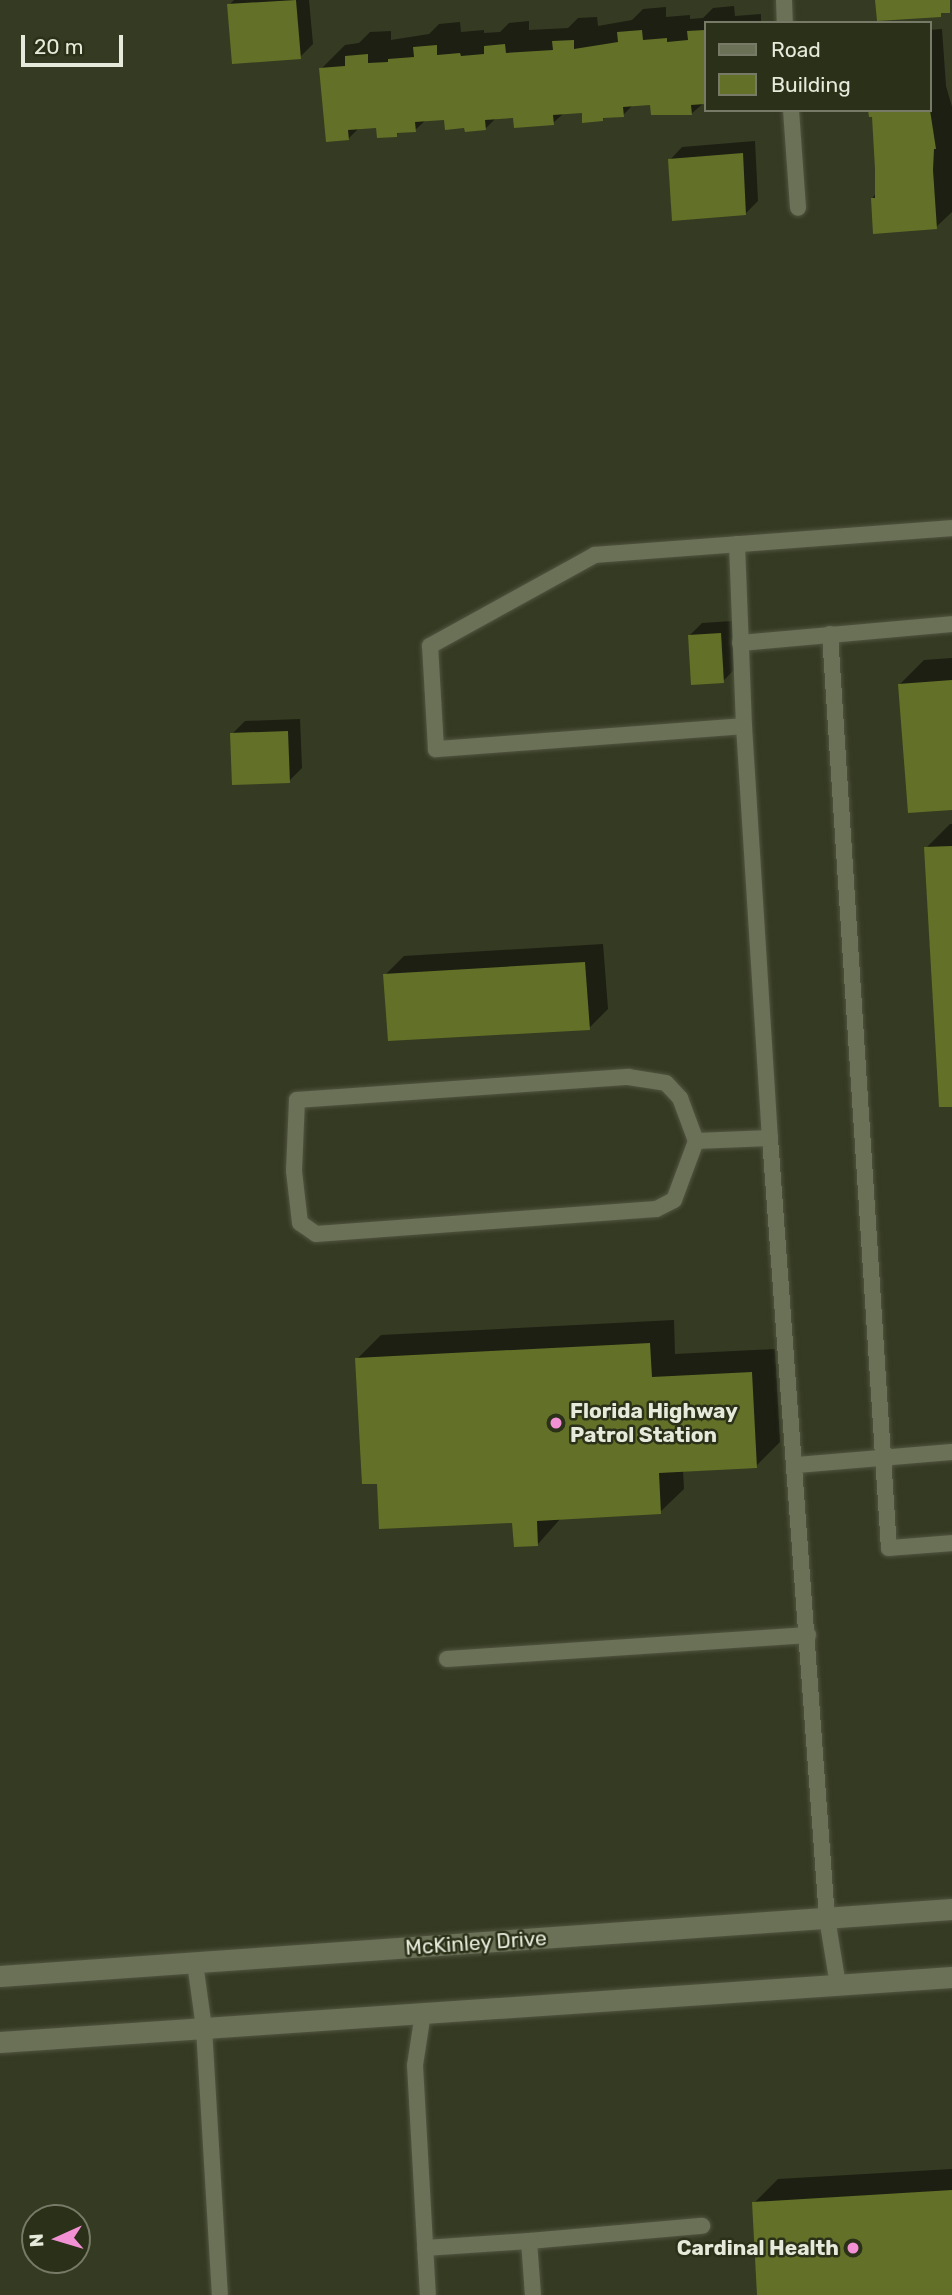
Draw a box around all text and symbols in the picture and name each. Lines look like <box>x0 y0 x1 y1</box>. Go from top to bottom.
scale bar <box>24 21 126 65</box>
legend <box>704 21 931 112</box>
text: 20 m <box>34 34 83 59</box>
text: Road <box>771 37 821 62</box>
text: Building <box>771 72 851 97</box>
place label: Florida Highway Patrol Station <box>570 1398 738 1448</box>
marker: Florida Highway Patrol Station <box>548 1415 564 1431</box>
street label: McKinley Drive <box>404 1925 548 1961</box>
north arrow <box>21 2204 91 2274</box>
text: N <box>25 2233 48 2248</box>
place label: Cardinal Health <box>677 2235 839 2261</box>
marker: Cardinal Health <box>845 2240 861 2256</box>

